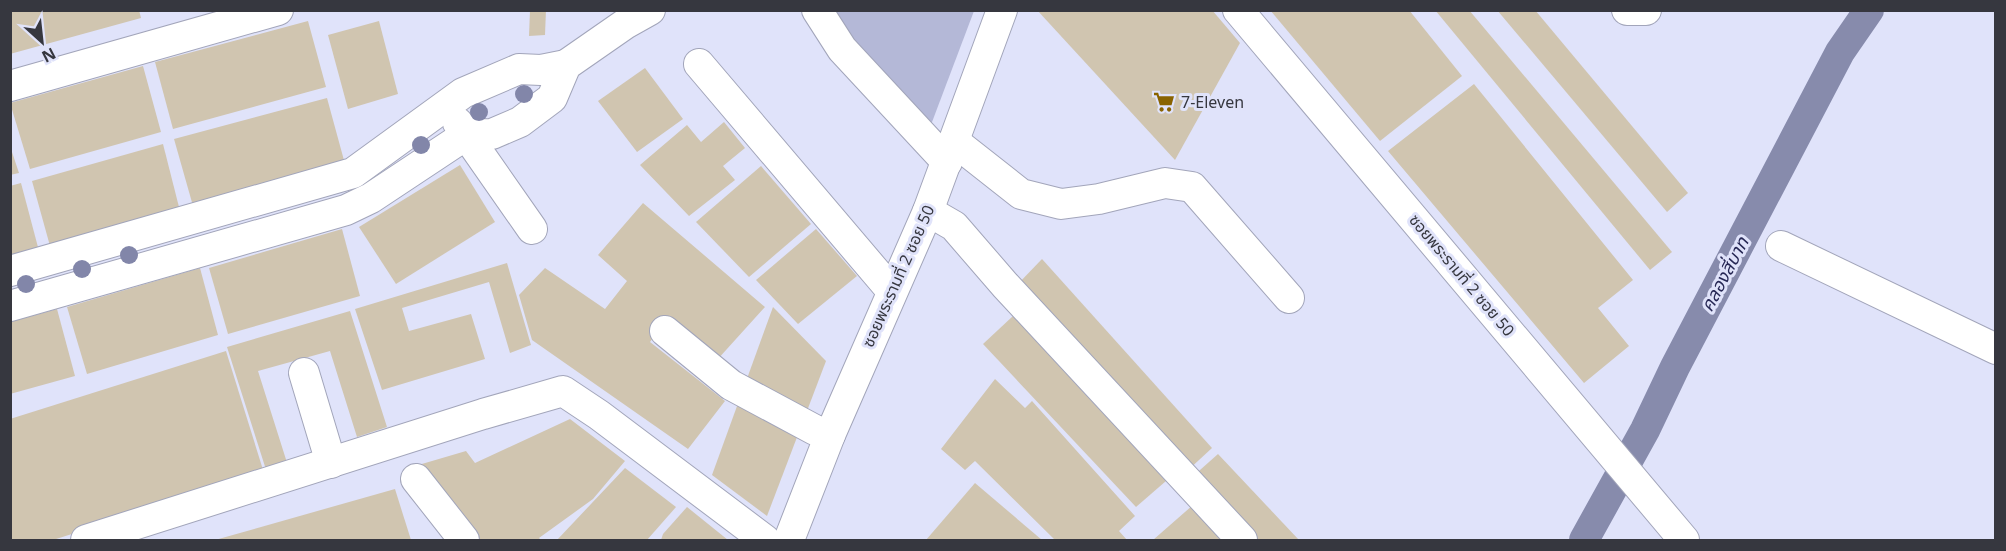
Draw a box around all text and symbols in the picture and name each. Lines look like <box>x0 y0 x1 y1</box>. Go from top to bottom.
north arrow <box>12 12 72 72</box>
text: N <box>38 43 60 68</box>
supermarket icon: 7-Eleven <box>1152 90 1176 114</box>
place label: 7-Eleven <box>1181 91 1244 113</box>
street label: ซอยพระรามที่ 2 ซอย 50 <box>857 201 939 351</box>
street label: ซอยพระรามที่ 2 ซอย 50 <box>1404 209 1520 341</box>
water label: คลองสี่บาท <box>1694 232 1754 315</box>

